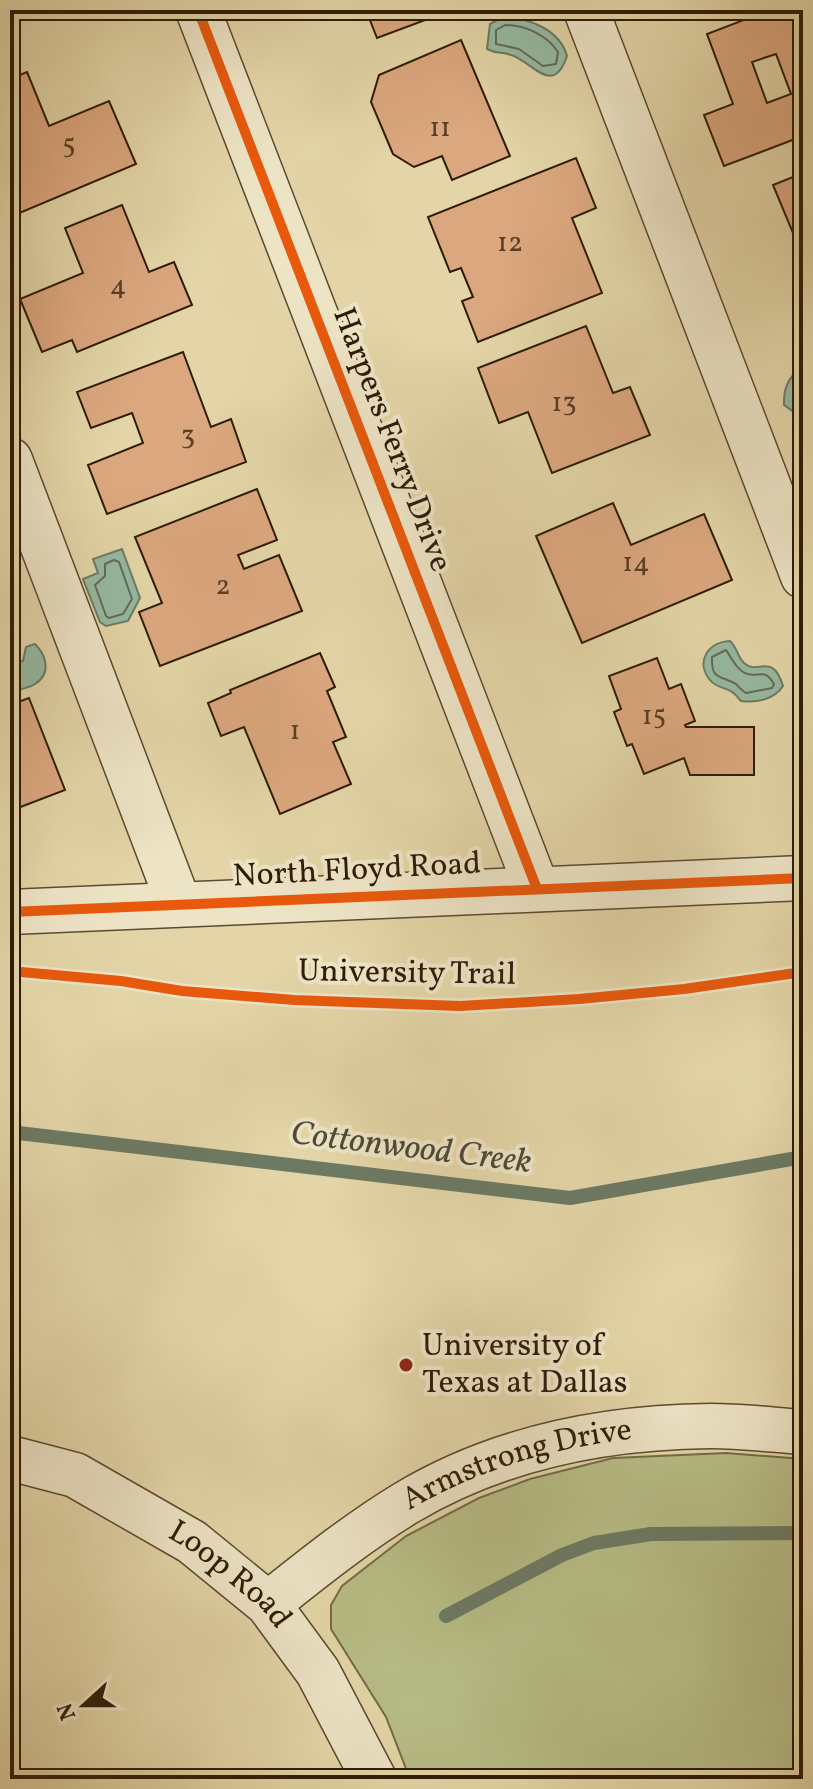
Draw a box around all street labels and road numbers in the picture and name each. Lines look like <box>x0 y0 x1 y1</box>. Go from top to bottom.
street label: Harpers Ferry Drive <box>320 302 462 578</box>
street label: North Floyd Road <box>232 843 482 899</box>
street label: University Trail <box>298 950 516 998</box>
street label: Armstrong Drive <box>394 1409 634 1523</box>
street label: Loop Road <box>160 1511 301 1638</box>

